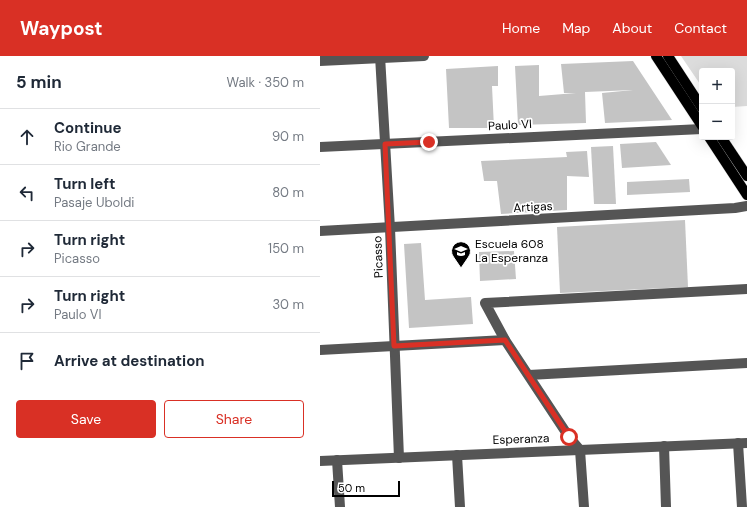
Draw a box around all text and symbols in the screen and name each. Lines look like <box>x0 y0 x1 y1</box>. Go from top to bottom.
text: Waypost <box>20 16 103 41</box>
text: Home <box>502 19 540 37</box>
text: Map <box>562 19 590 37</box>
text: About <box>612 19 652 37</box>
text: Contact <box>674 19 727 37</box>
map controls <box>699 68 735 140</box>
button: + <box>699 68 735 104</box>
text: 5 min <box>16 71 62 93</box>
text: Walk · 350 m <box>226 74 304 91</box>
button: − <box>699 104 735 140</box>
street label: Paulo VI <box>488 116 532 134</box>
text: Continue <box>54 118 122 138</box>
icon: ahead <box>16 126 38 148</box>
text: 90 m <box>272 128 304 145</box>
route end <box>420 133 438 151</box>
text: Rio Grande <box>54 138 121 155</box>
text: Turn left <box>54 174 115 194</box>
icon: left <box>16 182 38 204</box>
text: 80 m <box>272 184 304 201</box>
text: Pasaje Uboldi <box>54 194 134 211</box>
street label: Artigas <box>513 198 553 216</box>
text: Turn right <box>54 230 125 250</box>
street label: Picasso <box>369 236 387 278</box>
place label: Escuela 608 La Esperanza <box>475 236 548 266</box>
icon: right <box>16 238 38 260</box>
text: 150 m <box>268 240 304 257</box>
school or university icon: Escuela 608 La Esperanza <box>450 240 472 268</box>
text: Picasso <box>54 250 100 267</box>
text: Turn right <box>54 286 125 306</box>
icon: right <box>16 294 38 316</box>
text: 30 m <box>272 296 304 313</box>
text: Paulo VI <box>54 306 102 323</box>
icon: arrive <box>16 350 38 372</box>
text: Arrive at destination <box>54 351 205 371</box>
button: Save <box>16 400 156 438</box>
button: Share <box>164 400 304 438</box>
route start <box>560 428 578 446</box>
street label: Esperanza <box>492 430 550 448</box>
scale bar <box>332 479 400 498</box>
text: 50 m <box>338 481 365 495</box>

